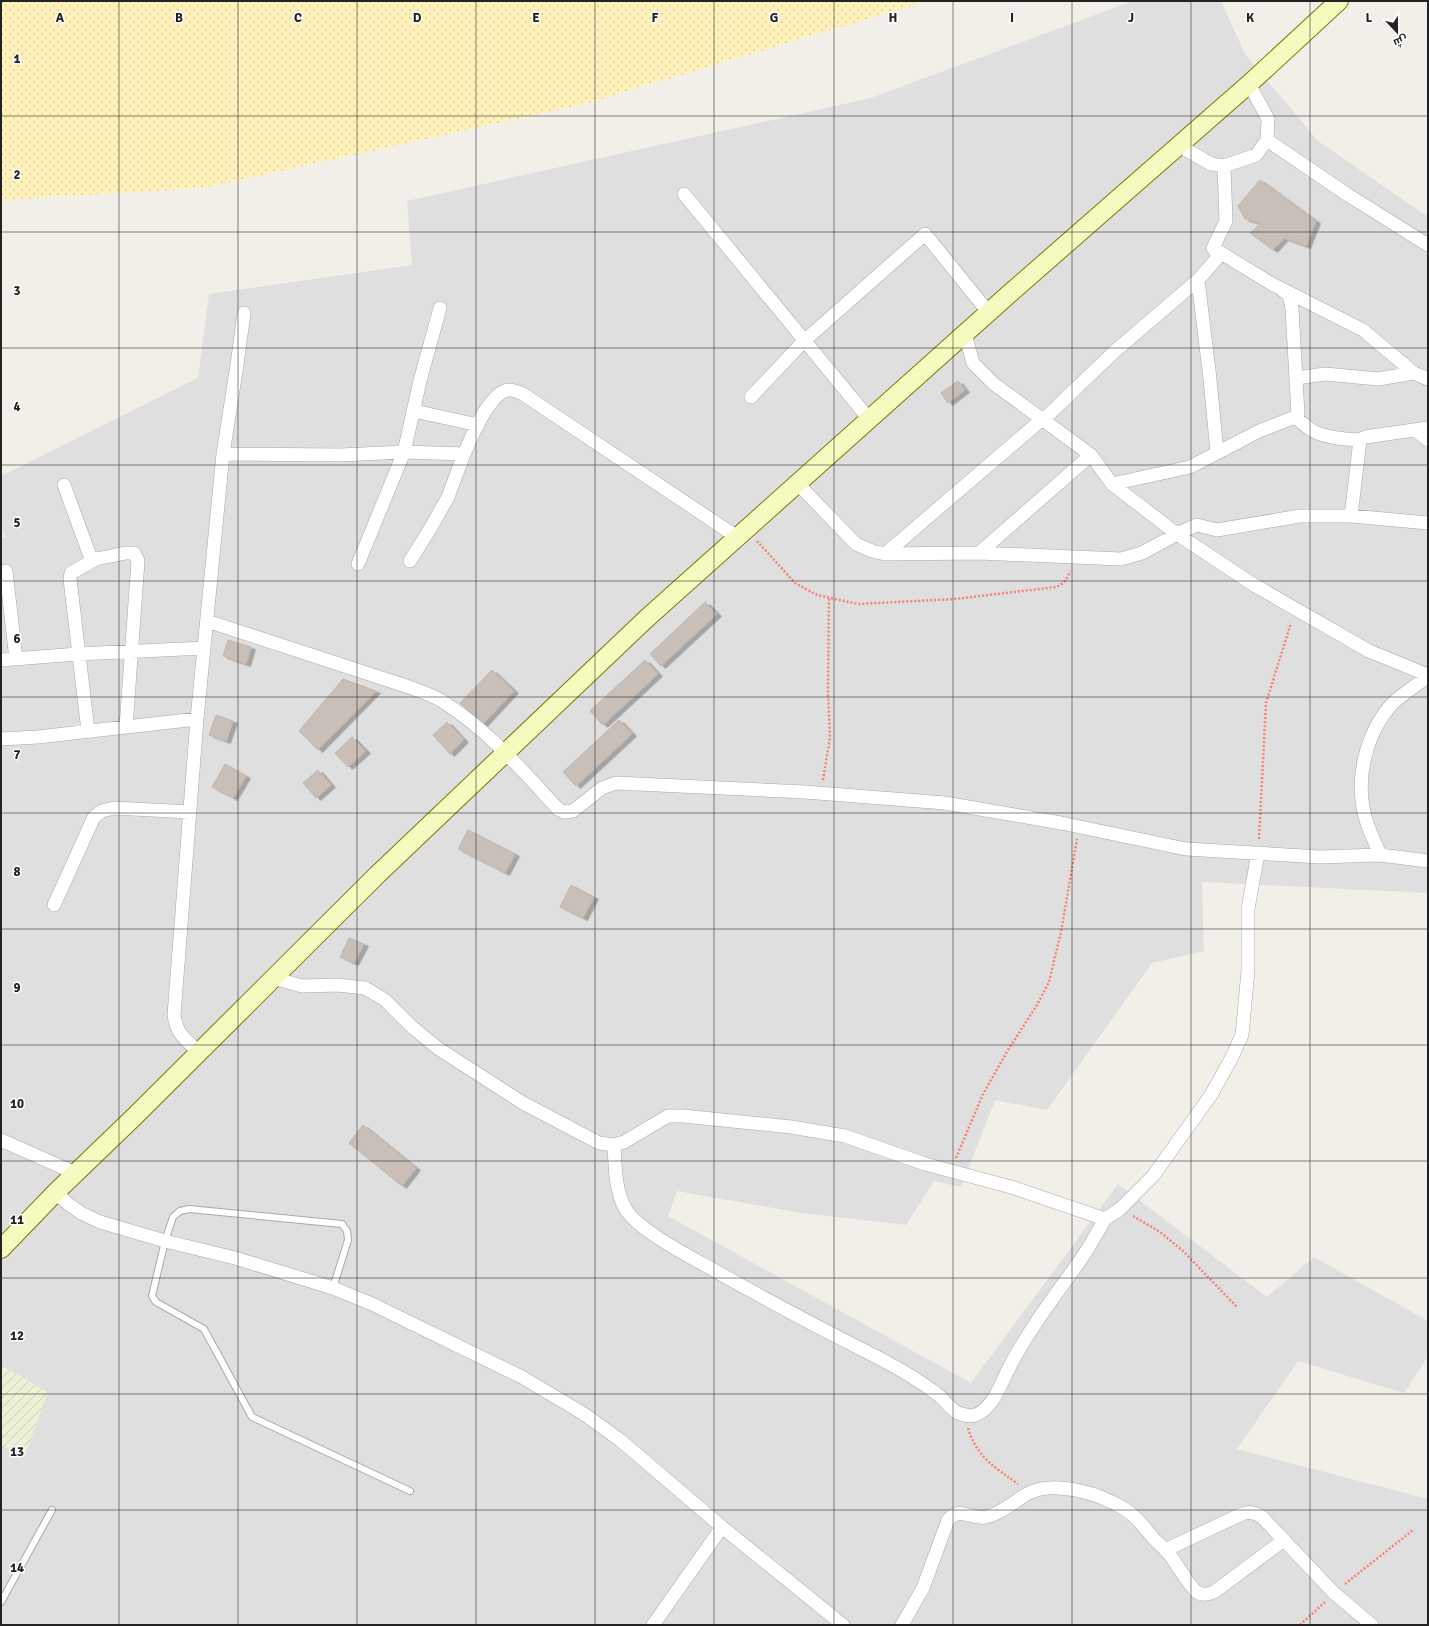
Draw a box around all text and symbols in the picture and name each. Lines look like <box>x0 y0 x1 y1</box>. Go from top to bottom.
text: A <box>56 10 65 26</box>
text: B <box>175 10 183 26</box>
text: C <box>294 10 302 26</box>
text: D <box>413 10 422 26</box>
text: E <box>532 10 540 26</box>
text: F <box>652 10 659 26</box>
text: G <box>770 10 778 26</box>
text: H <box>889 10 897 26</box>
text: I <box>1010 10 1014 26</box>
text: J <box>1128 10 1134 26</box>
text: K <box>1246 10 1254 26</box>
text: L <box>1366 10 1373 26</box>
north arrow <box>1377 12 1417 52</box>
text: ش <box>1392 32 1410 49</box>
text: 1 <box>13 51 21 67</box>
text: 2 <box>13 167 21 183</box>
text: 3 <box>13 283 21 299</box>
text: 4 <box>13 399 21 415</box>
text: 5 <box>13 515 21 531</box>
text: 6 <box>13 631 21 647</box>
text: 7 <box>13 747 21 763</box>
text: 8 <box>13 864 21 880</box>
text: 9 <box>13 980 21 996</box>
text: 10 <box>10 1096 24 1112</box>
text: 11 <box>10 1212 24 1228</box>
text: 12 <box>10 1328 24 1344</box>
text: 13 <box>10 1444 24 1460</box>
text: 14 <box>10 1560 24 1576</box>

